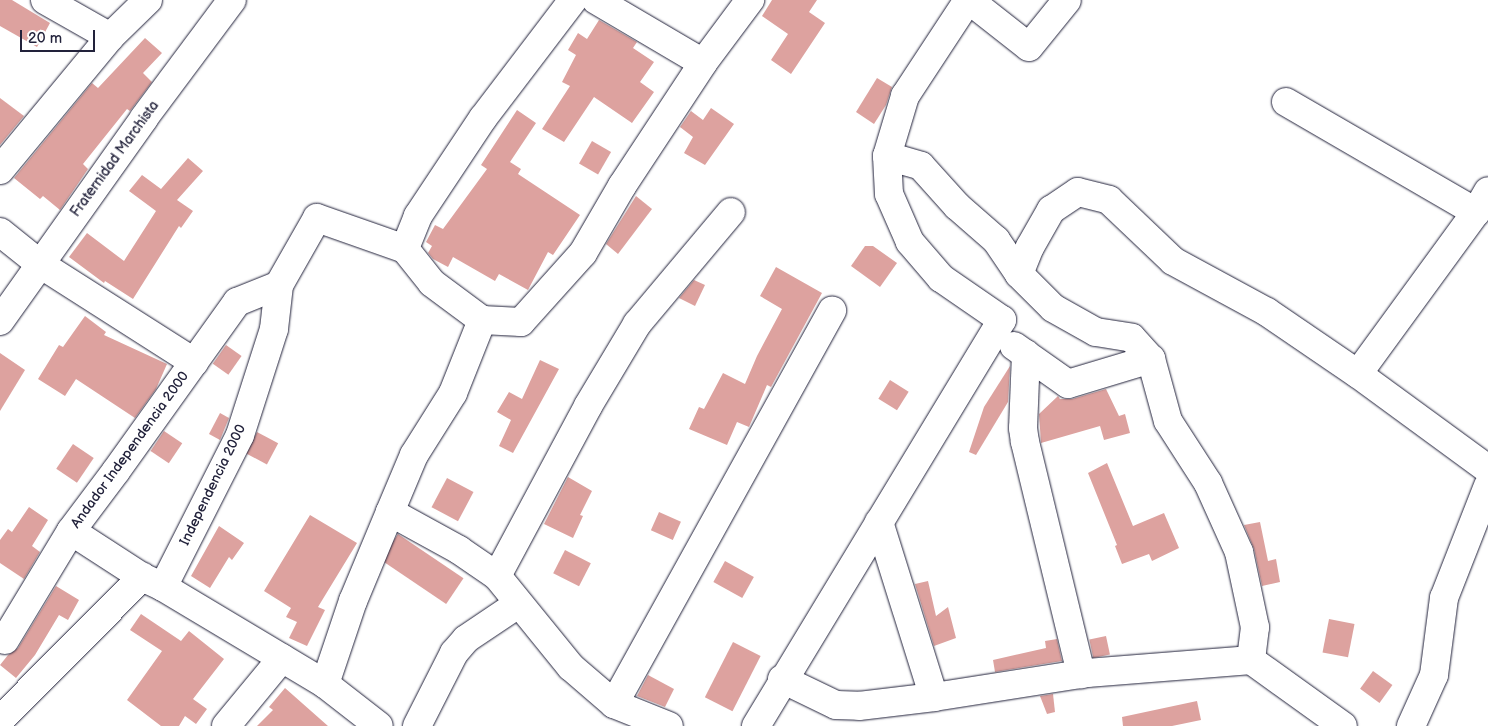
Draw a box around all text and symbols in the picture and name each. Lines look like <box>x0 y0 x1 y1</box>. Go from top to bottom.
scale bar <box>22 20 98 52</box>
text: 20 m <box>28 29 62 48</box>
street label: Fraternidad Marchista <box>67 98 163 220</box>
street label: Andador Independencia 2000 <box>67 368 193 532</box>
street label: Independencia 2000 <box>176 422 250 548</box>

